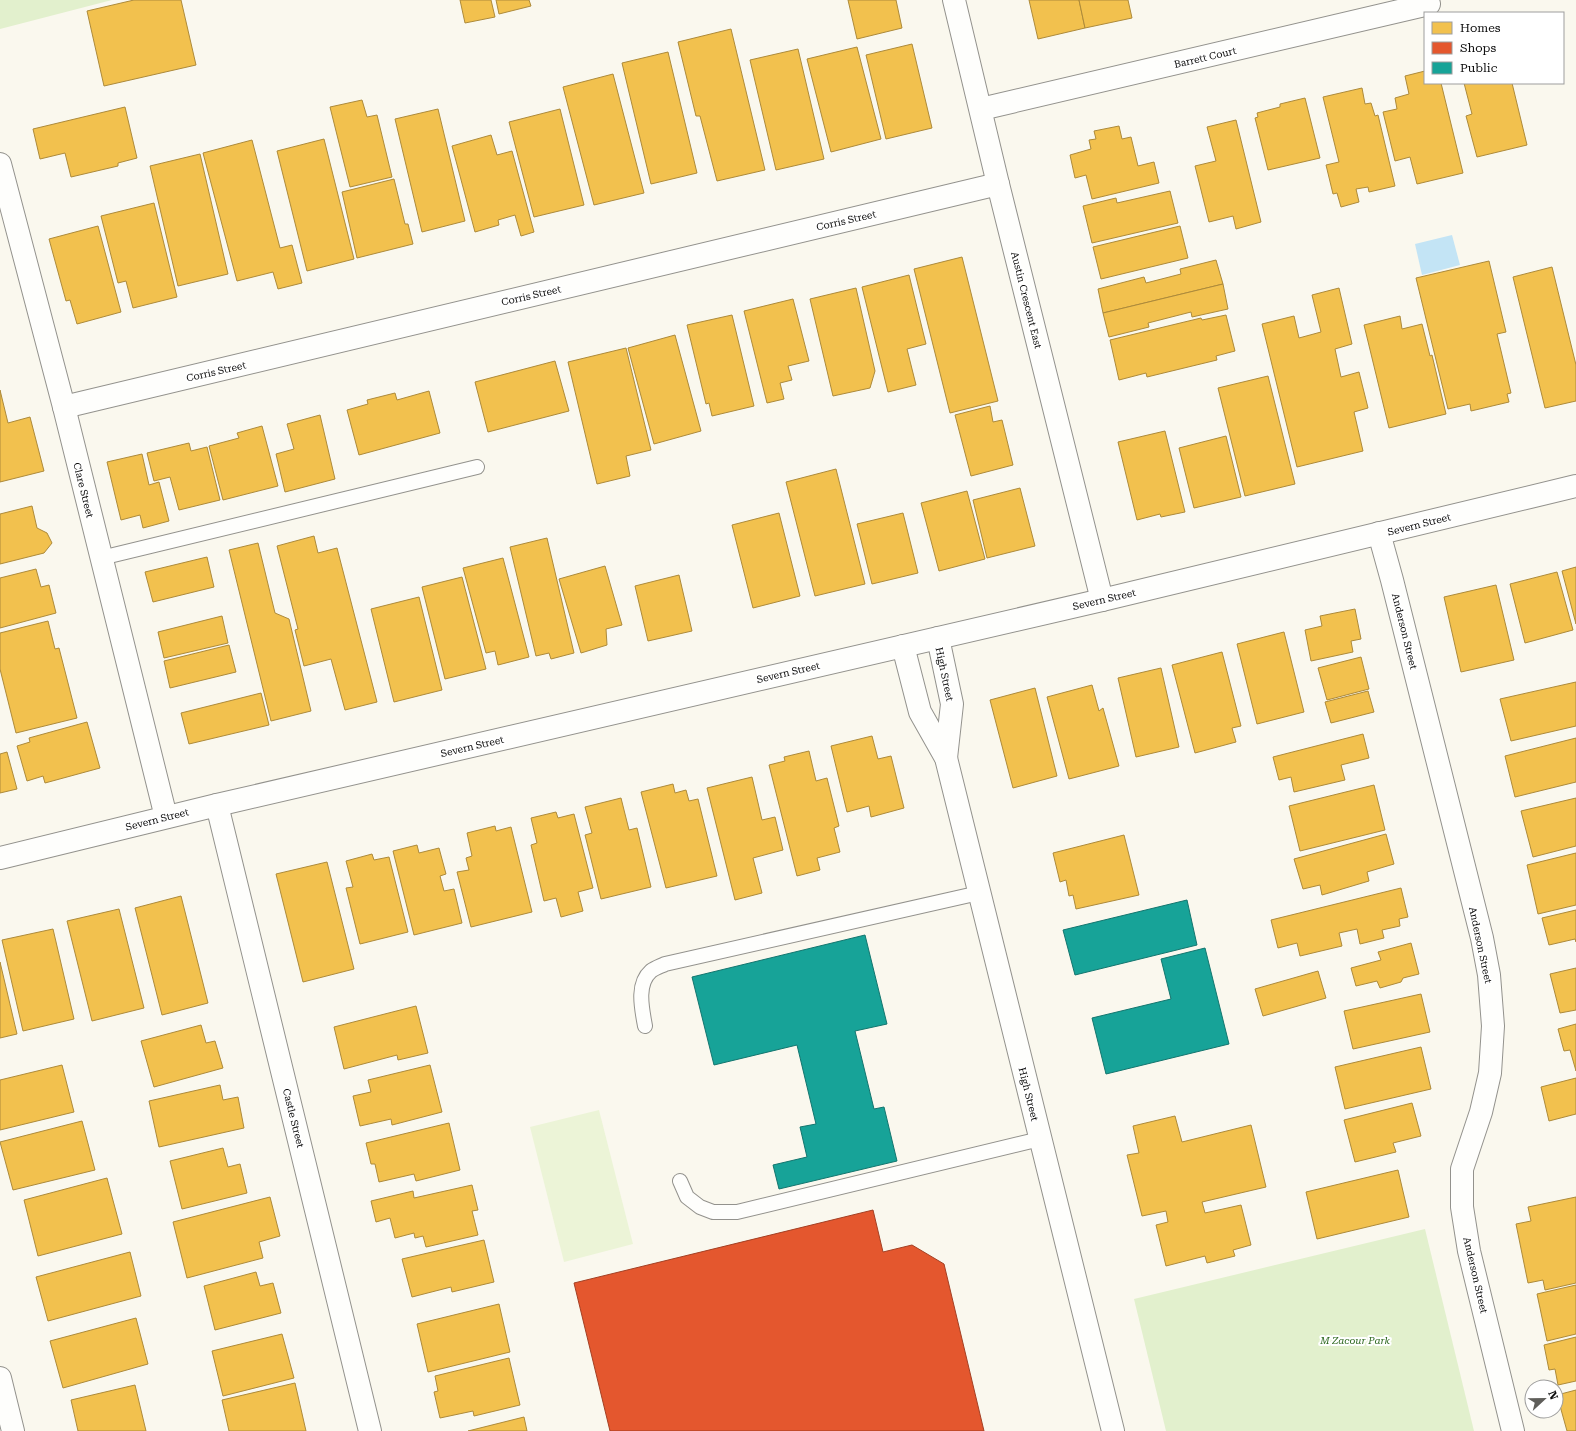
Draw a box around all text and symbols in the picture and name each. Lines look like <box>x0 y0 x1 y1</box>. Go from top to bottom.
legend <box>1424 12 1564 84</box>
text: Homes <box>1460 21 1501 35</box>
text: Shops <box>1460 41 1496 55</box>
street label: Barrett Court <box>1173 45 1237 70</box>
text: Public <box>1460 61 1498 75</box>
street label: Corris Street <box>815 208 877 233</box>
street label: Austin Crescent East <box>1009 251 1044 350</box>
street label: Corris Street <box>500 283 562 308</box>
street label: Corris Street <box>185 359 247 384</box>
street label: Clare Street <box>71 461 96 519</box>
street label: Severn Street <box>1386 511 1452 538</box>
street label: Severn Street <box>1071 587 1137 612</box>
street label: Anderson Street <box>1390 592 1419 671</box>
street label: High Street <box>933 646 956 702</box>
street label: Severn Street <box>755 660 821 685</box>
street label: Severn Street <box>439 734 505 759</box>
street label: Severn Street <box>124 806 190 833</box>
street label: Anderson Street <box>1467 906 1494 985</box>
street label: High Street <box>1017 1066 1041 1122</box>
street label: Castle Street <box>281 1087 306 1149</box>
street label: Anderson Street <box>1461 1236 1490 1315</box>
park label: M Zacour Park <box>1319 1335 1390 1346</box>
north arrow <box>1524 1379 1564 1419</box>
text: N <box>1545 1389 1561 1402</box>

